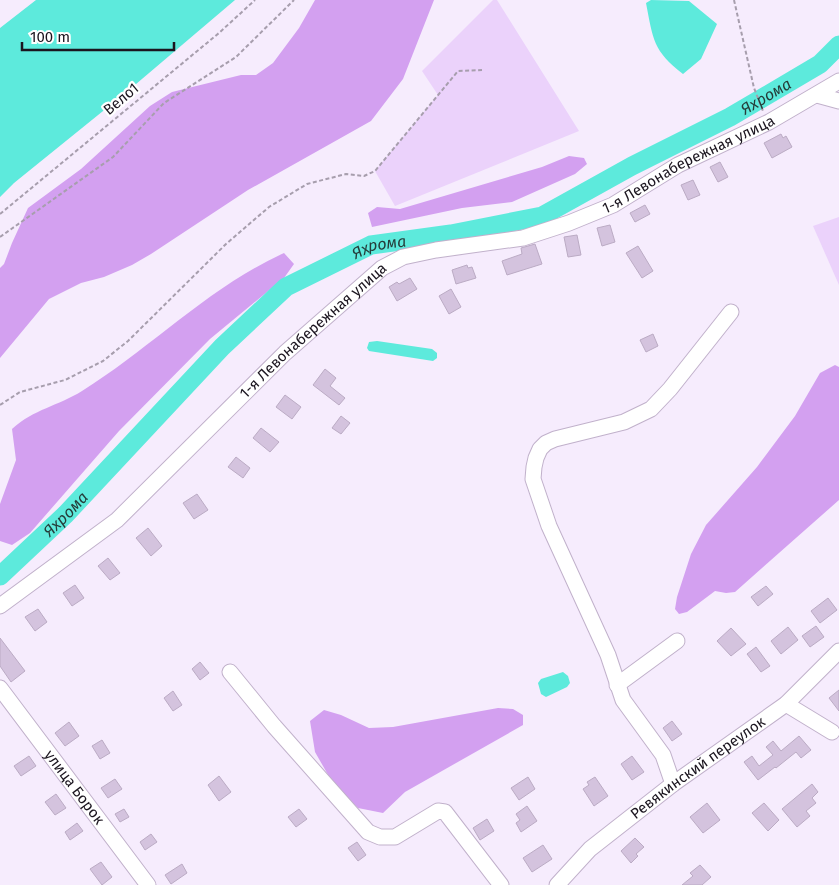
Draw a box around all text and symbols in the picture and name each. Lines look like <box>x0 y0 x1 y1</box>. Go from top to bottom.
scale bar <box>22 20 175 52</box>
text: 100 m <box>30 28 70 46</box>
water label: Яхрома <box>736 74 795 119</box>
street label: Вело1 <box>100 79 142 119</box>
street label: 1-я Левонабережная улица <box>600 112 778 217</box>
water label: Яхрома <box>348 231 407 263</box>
street label: 1-я Левонабережная улица <box>236 259 390 402</box>
water label: Яхрома <box>38 488 92 541</box>
street label: Ревякинский переулок <box>627 712 769 823</box>
street label: улица Борок <box>41 746 108 828</box>

